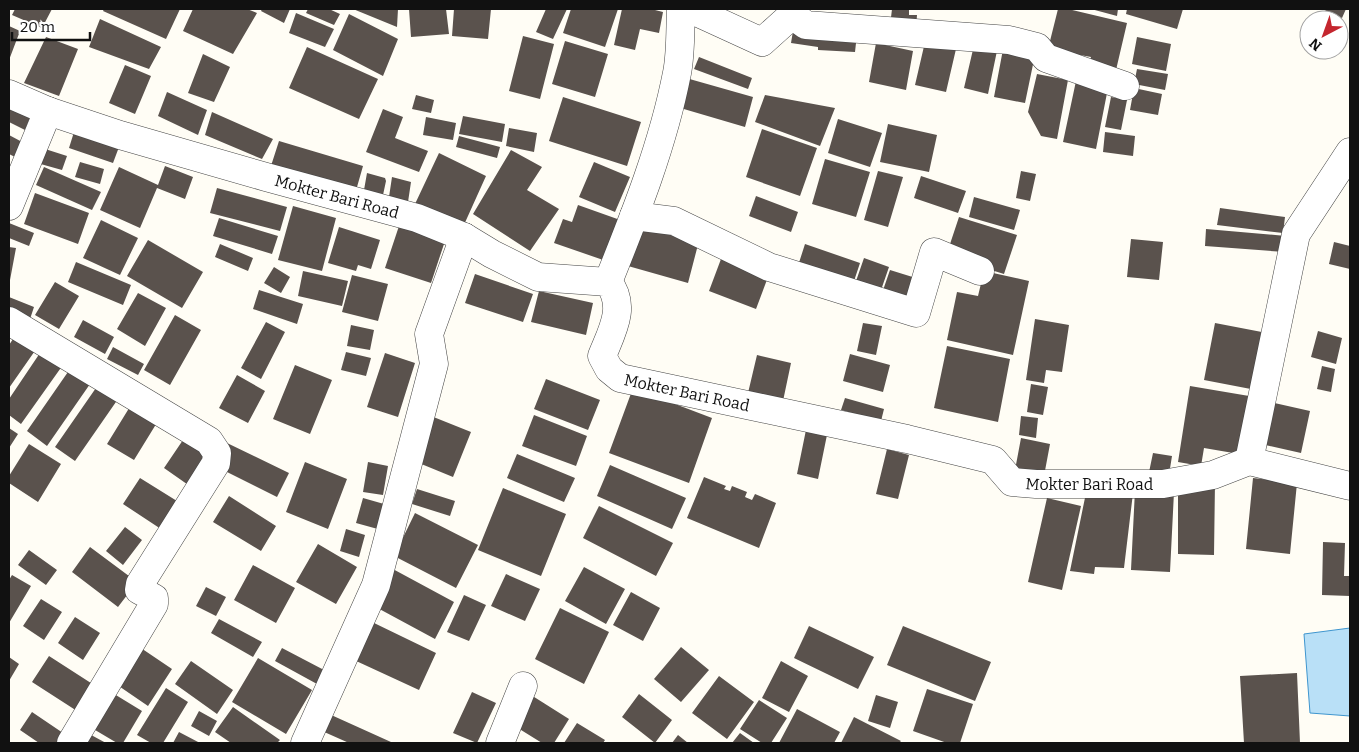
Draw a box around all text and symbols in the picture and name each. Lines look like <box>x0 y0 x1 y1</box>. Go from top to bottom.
scale bar <box>12 10 90 42</box>
north arrow <box>1299 10 1349 60</box>
text: 20 m <box>20 18 56 36</box>
text: N <box>1306 34 1325 54</box>
street label: Mokter Bari Road <box>273 170 402 222</box>
street label: Mokter Bari Road <box>622 370 752 415</box>
street label: Mokter Bari Road <box>1025 474 1154 494</box>

